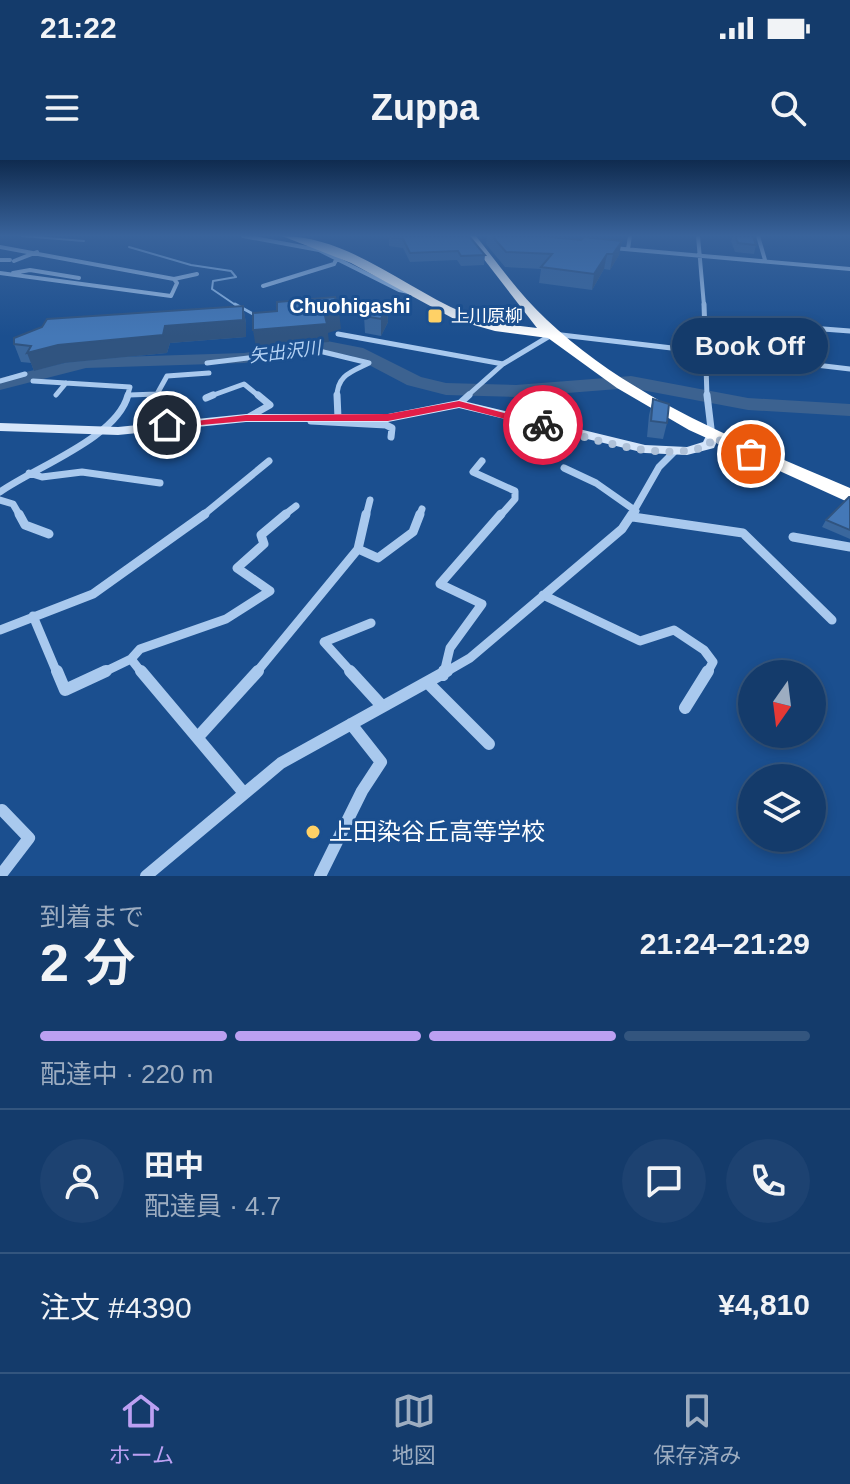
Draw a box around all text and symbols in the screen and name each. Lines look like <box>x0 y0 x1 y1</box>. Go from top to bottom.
text: 21:22 <box>40 11 117 44</box>
icon: menu <box>40 86 84 130</box>
icon: search <box>766 86 810 130</box>
text: Zuppa <box>371 87 479 128</box>
district label: Chuohigashi <box>289 295 411 317</box>
place label: 上川原柳 <box>451 306 523 326</box>
marker: 上川原柳 <box>426 307 444 325</box>
callout: Book Off <box>673 318 829 374</box>
text: Book Off <box>695 331 805 361</box>
water label: 矢出沢川 <box>248 337 324 366</box>
courier <box>503 385 583 465</box>
pin <box>133 391 201 459</box>
icon: home <box>145 403 189 447</box>
icon: bike <box>521 403 565 447</box>
pin <box>717 420 785 488</box>
icon: bag <box>729 432 773 476</box>
north arrow <box>738 660 826 748</box>
map controls <box>738 660 826 852</box>
button: layers <box>738 764 826 852</box>
place label: 上田染谷丘高等学校 <box>329 818 545 845</box>
marker: 上田染谷丘高等学校 <box>304 823 322 841</box>
text: 到着まで <box>40 902 144 932</box>
text: 21:24–21:29 <box>640 927 810 960</box>
text: 2 分 <box>40 934 135 992</box>
text: 配達中 · 220 m <box>40 1059 213 1089</box>
button: person <box>40 1139 124 1223</box>
button: chat <box>622 1139 706 1223</box>
button: phone <box>726 1139 810 1223</box>
text: 田中 <box>144 1149 204 1182</box>
text: 配達員 · 4.7 <box>144 1191 281 1221</box>
text: ¥4,810 <box>718 1288 810 1321</box>
text: 注文 #4390 <box>40 1291 192 1324</box>
tab: ホーム <box>109 1389 174 1469</box>
tab: 地図 <box>392 1389 436 1469</box>
tab: 保存済み <box>653 1389 741 1469</box>

